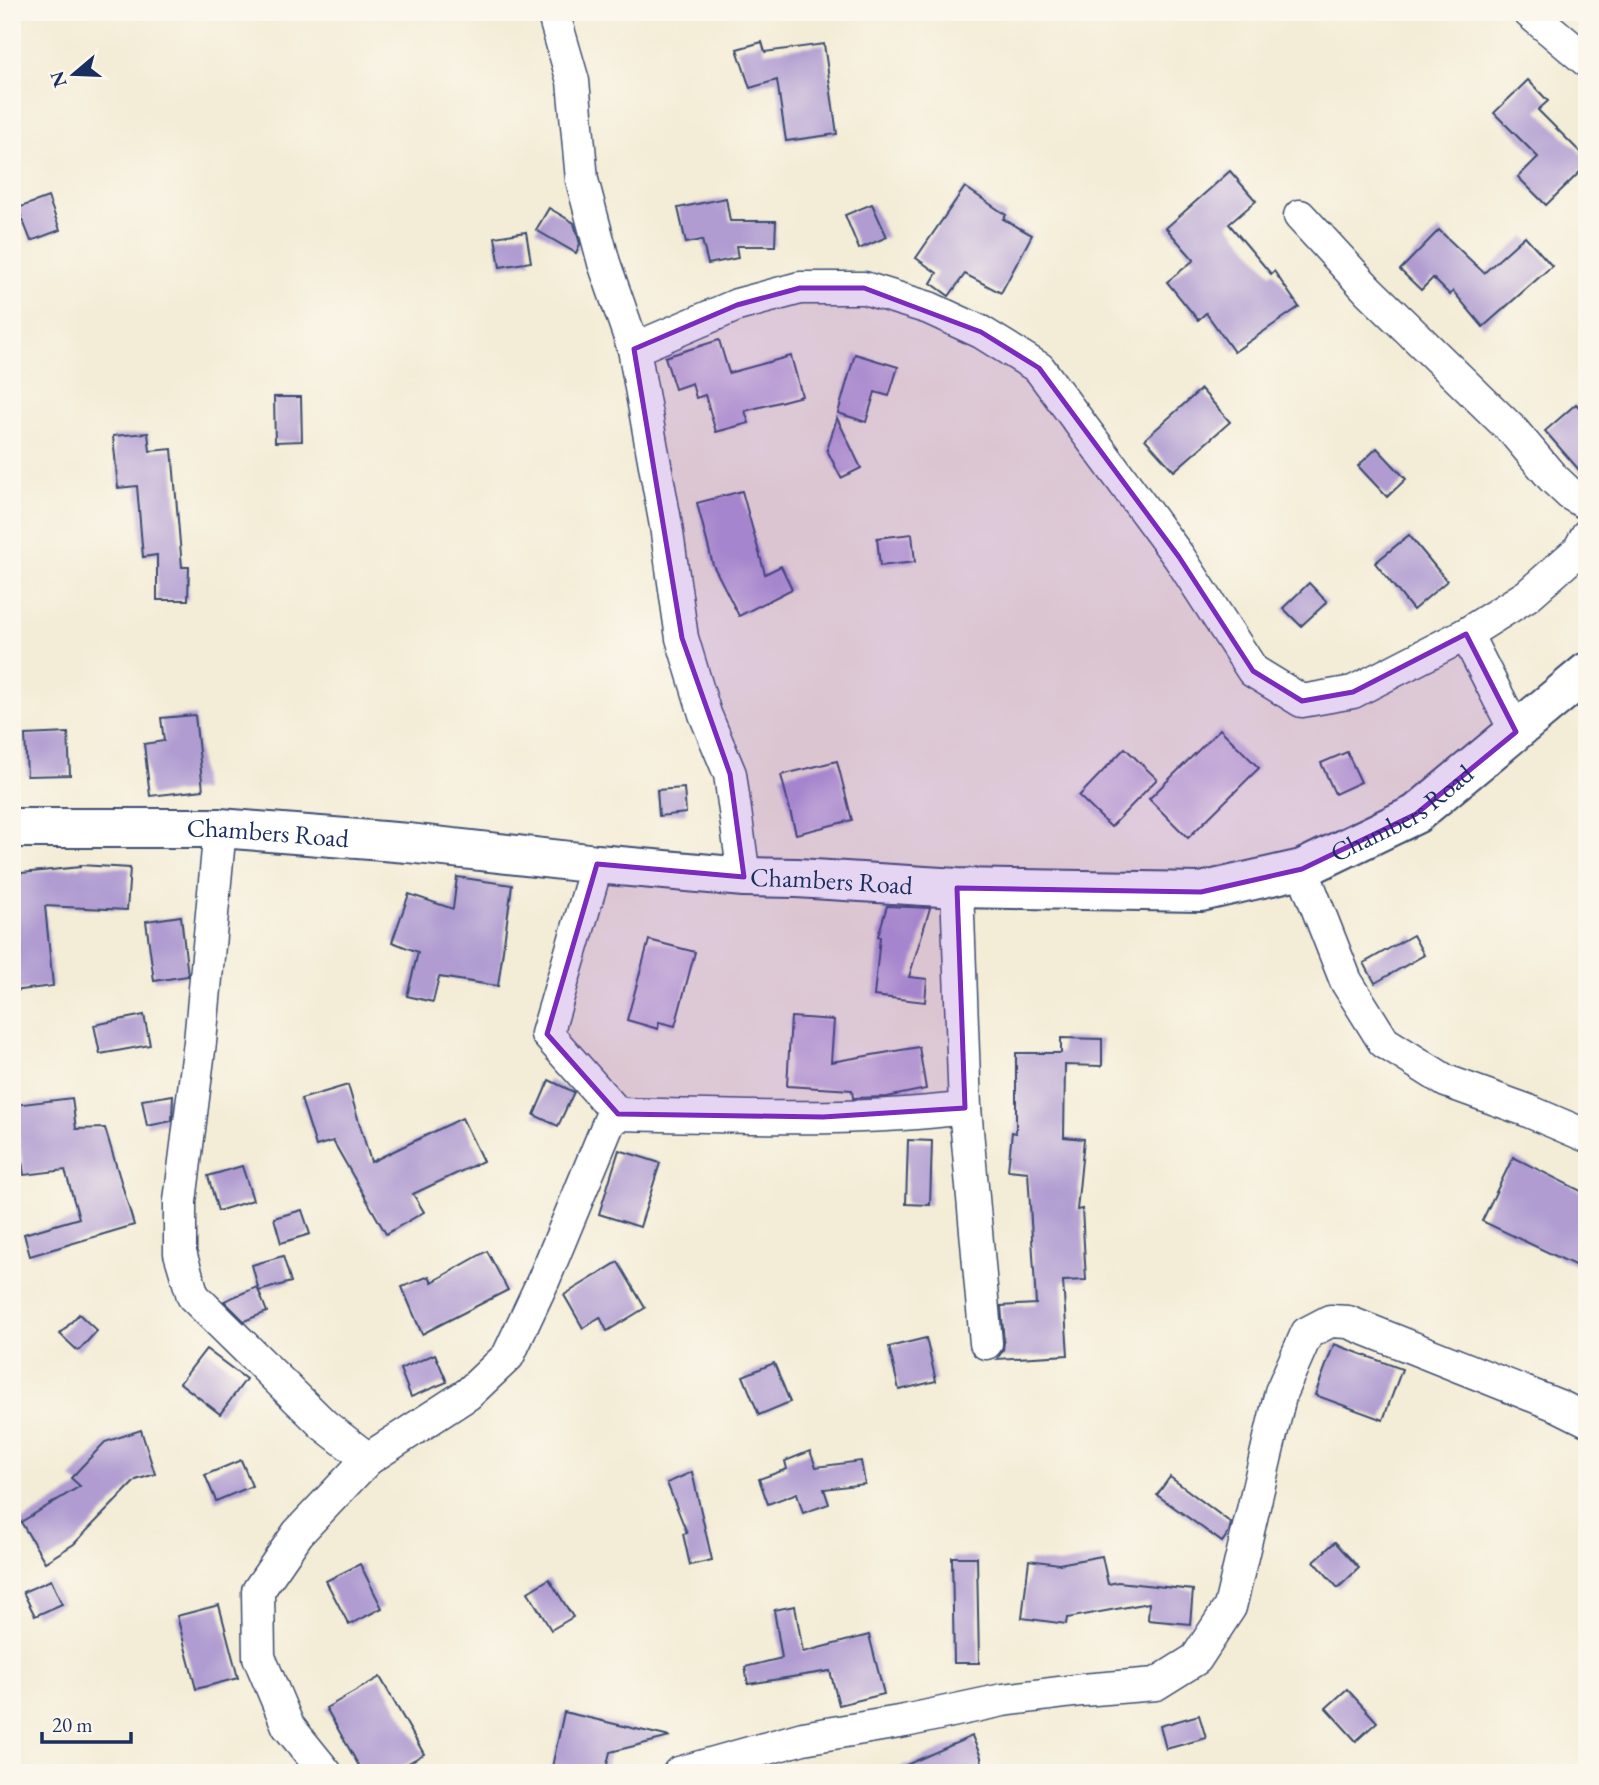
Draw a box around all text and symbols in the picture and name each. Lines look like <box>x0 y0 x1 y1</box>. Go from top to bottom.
north arrow <box>38 38 108 108</box>
text: N <box>44 67 73 91</box>
street label: Chambers Road <box>1325 756 1481 870</box>
street label: Chambers Road <box>187 811 351 855</box>
street label: Chambers Road <box>750 860 915 902</box>
scale bar <box>42 1701 131 1745</box>
text: 20 m <box>52 1711 93 1738</box>

